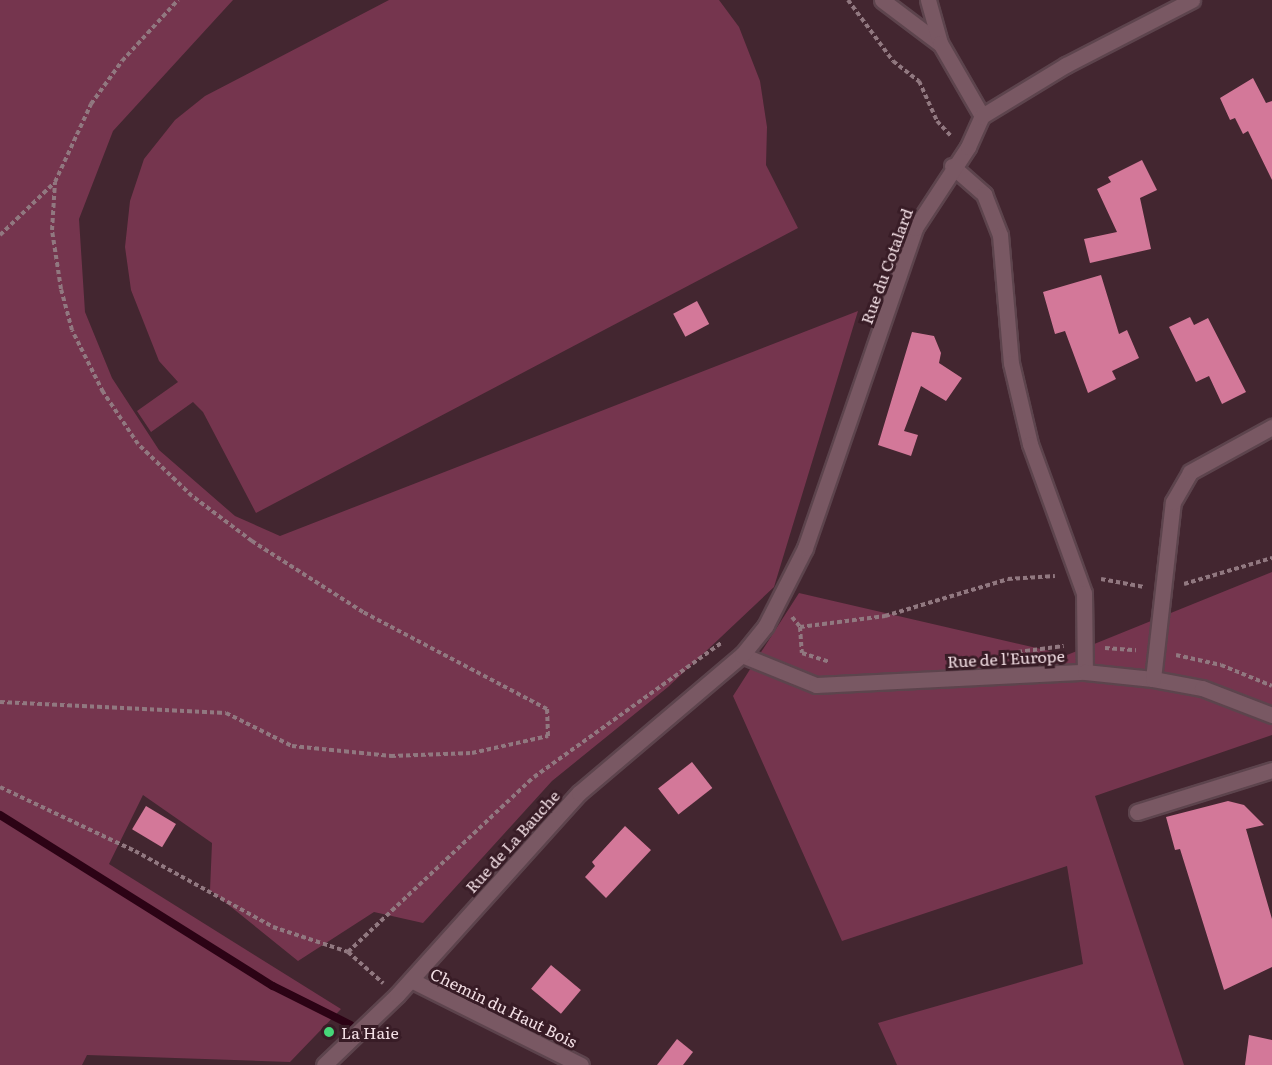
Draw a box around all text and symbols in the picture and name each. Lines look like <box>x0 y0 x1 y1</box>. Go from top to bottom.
street label: Rue du Cotalard <box>856 206 916 326</box>
street label: Rue de l'Europe <box>947 645 1065 671</box>
street label: Rue de La Bauche <box>461 786 563 896</box>
street label: Chemin du Haut Bois <box>428 963 580 1051</box>
place label: La Haie <box>341 1022 399 1042</box>
marker: La Haie <box>322 1025 336 1039</box>

